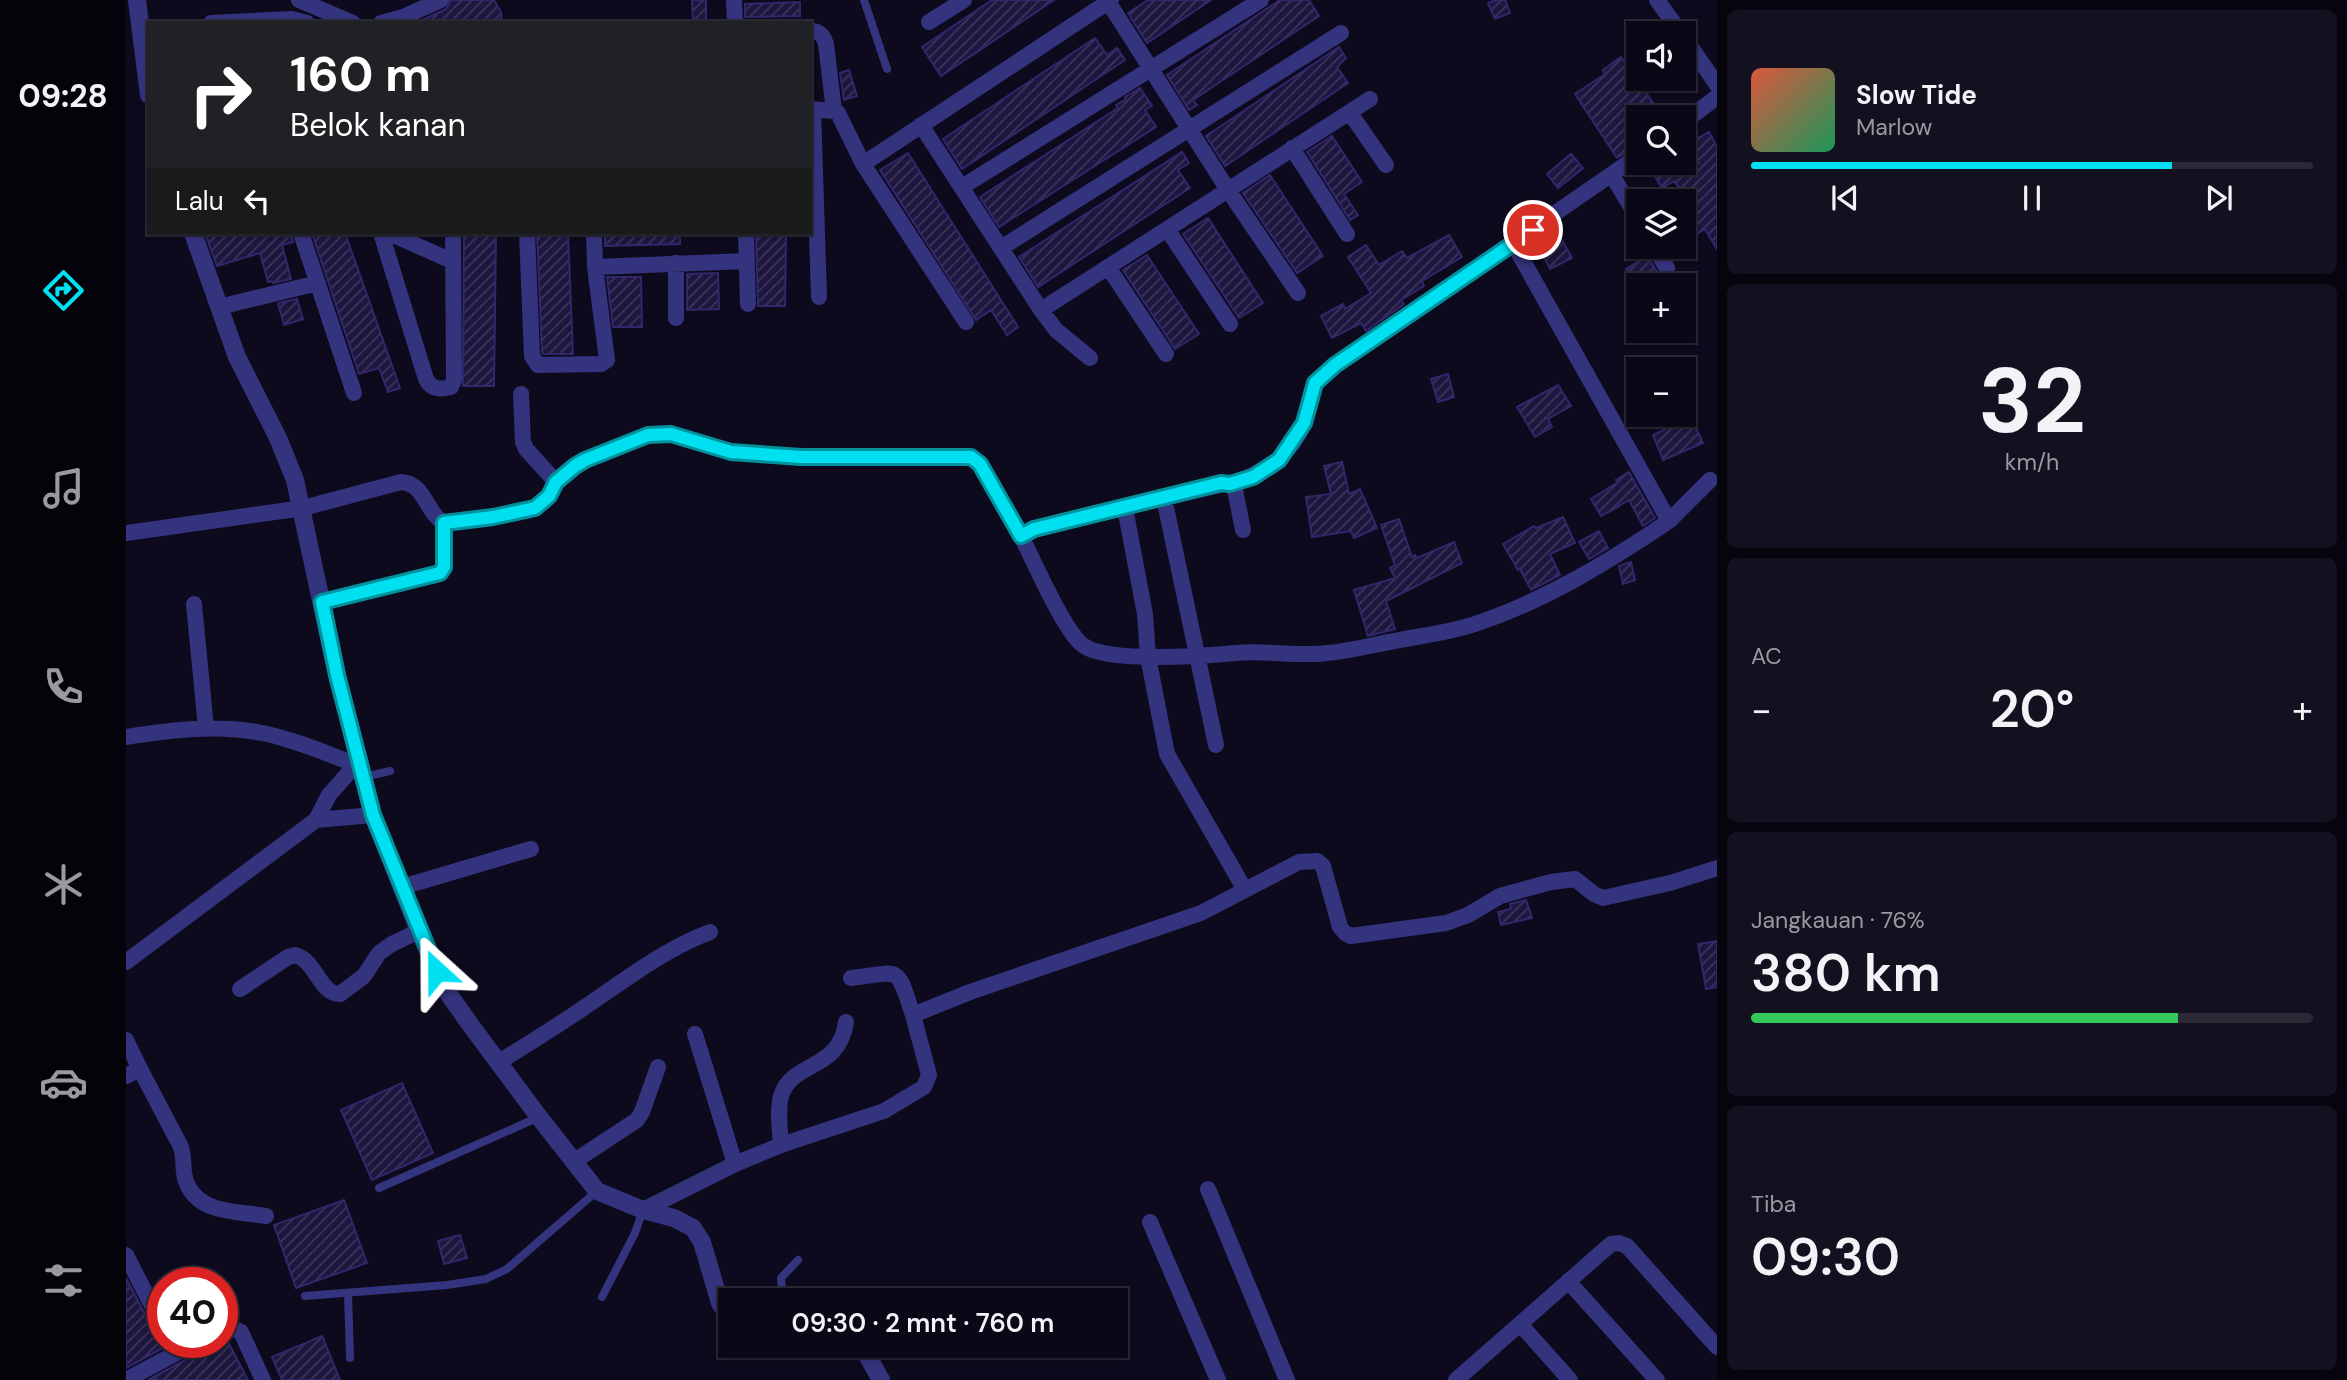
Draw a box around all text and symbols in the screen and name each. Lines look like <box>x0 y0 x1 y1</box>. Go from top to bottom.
map controls <box>1626 21 1696 427</box>
button: sound <box>1626 21 1696 91</box>
text: 160 m <box>290 42 431 106</box>
icon: right <box>175 49 266 140</box>
text: 09:28 <box>18 75 108 117</box>
text: Slow Tide <box>1856 78 1977 112</box>
text: Belok kanan <box>290 104 466 146</box>
button: search <box>1626 105 1696 175</box>
text: Marlow <box>1856 112 1932 142</box>
icon: previous <box>1826 179 1864 217</box>
icon: pause <box>2013 179 2051 217</box>
icon: next <box>2200 179 2238 217</box>
icon: left <box>238 182 276 220</box>
text: Lalu <box>175 184 224 218</box>
button: layers <box>1626 189 1696 259</box>
pin <box>1503 200 1563 260</box>
icon: arrive <box>1514 211 1552 249</box>
icon: directions <box>39 266 88 315</box>
button: + <box>1626 273 1696 343</box>
text: 32 <box>1978 342 2086 460</box>
button: − <box>1626 357 1696 427</box>
text: km/h <box>2005 447 2059 477</box>
icon: music <box>39 464 88 513</box>
text: AC <box>1751 641 1782 671</box>
icon: phone <box>39 662 88 711</box>
text: 20° <box>1990 675 2074 743</box>
text: − <box>1751 685 1772 735</box>
text: + <box>2292 685 2313 735</box>
icon: climate <box>39 860 88 909</box>
text: Jangkauan · 76% <box>1751 905 1925 935</box>
position arrow <box>400 934 474 1008</box>
text: 380 km <box>1751 939 1941 1007</box>
icon: car <box>39 1058 88 1107</box>
text: Tiba <box>1751 1189 1796 1219</box>
text: 09:30 <box>1751 1223 1900 1291</box>
icon: filters <box>39 1256 88 1305</box>
speed limit sign: 40 <box>147 1267 238 1358</box>
text: 09:30 · 2 mnt · 760 m <box>792 1306 1054 1340</box>

